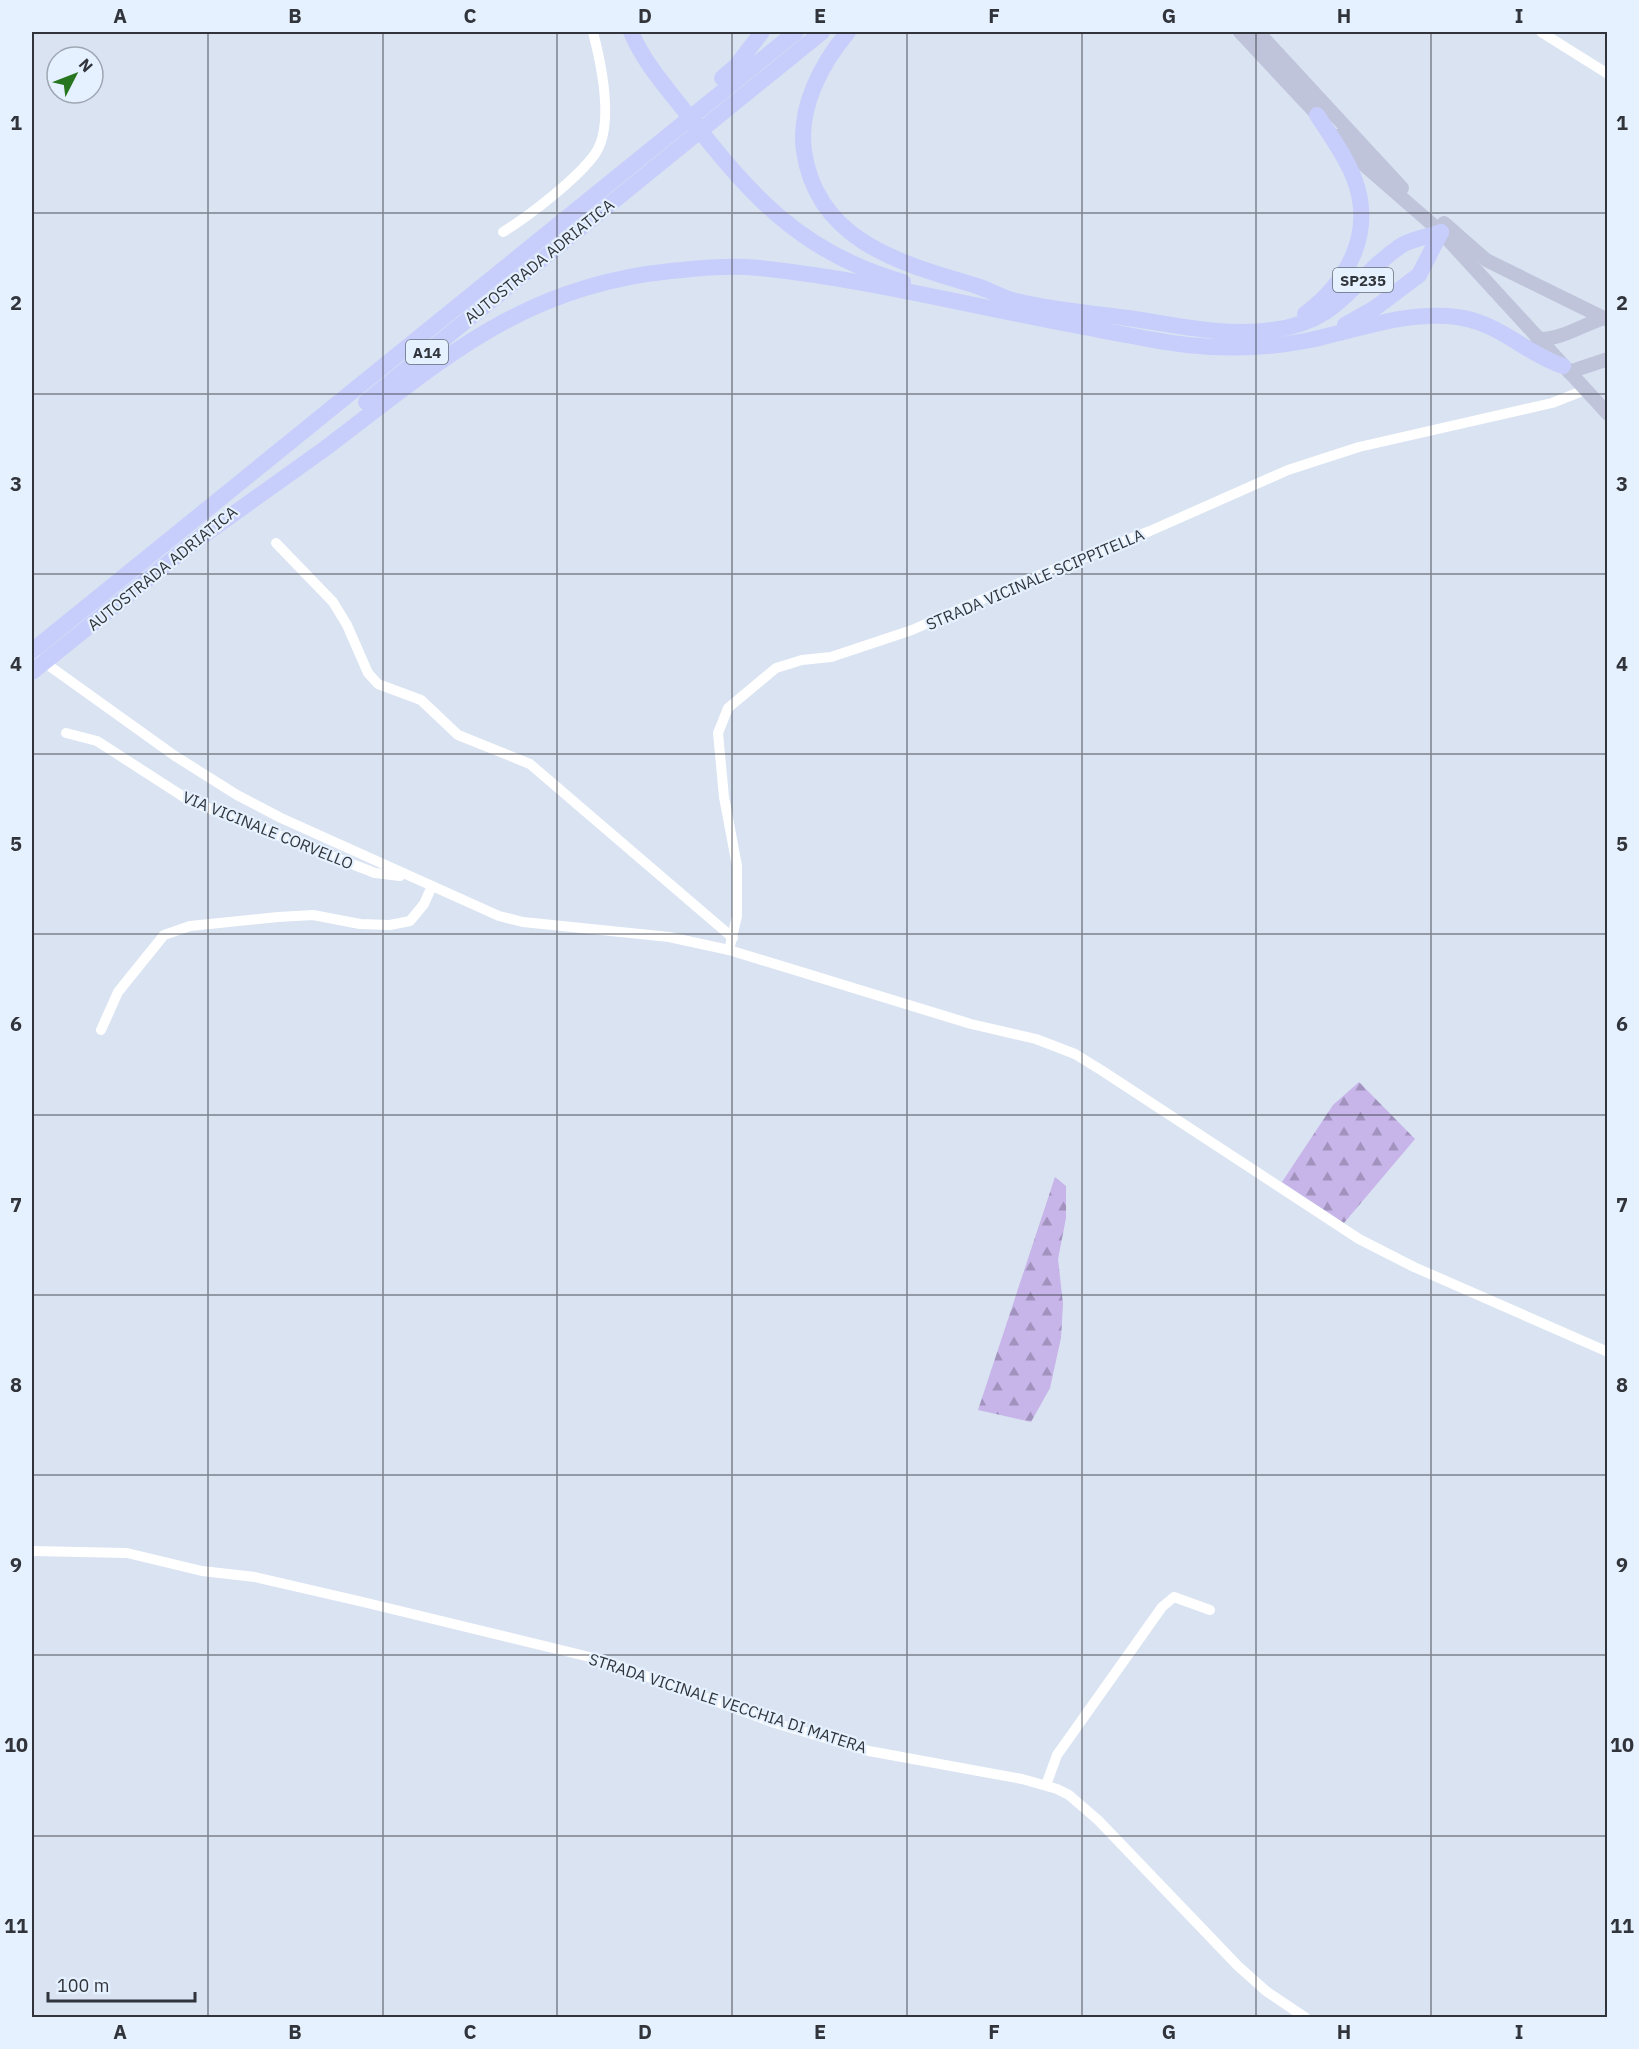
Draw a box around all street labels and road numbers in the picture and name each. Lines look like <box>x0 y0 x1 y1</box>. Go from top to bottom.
street label: AUTOSTRADA ADRIATICA <box>460 194 618 328</box>
road number: SP235 <box>1333 268 1393 292</box>
road number: A14 <box>406 340 448 364</box>
street label: AUTOSTRADA ADRIATICA <box>83 501 241 635</box>
street label: STRADA VICINALE SCIPPITELLA <box>923 524 1147 634</box>
street label: VIA VICINALE CORVELLO <box>180 787 356 873</box>
street label: STRADA VICINALE VECCHIA DI MATERA <box>587 1649 869 1757</box>

